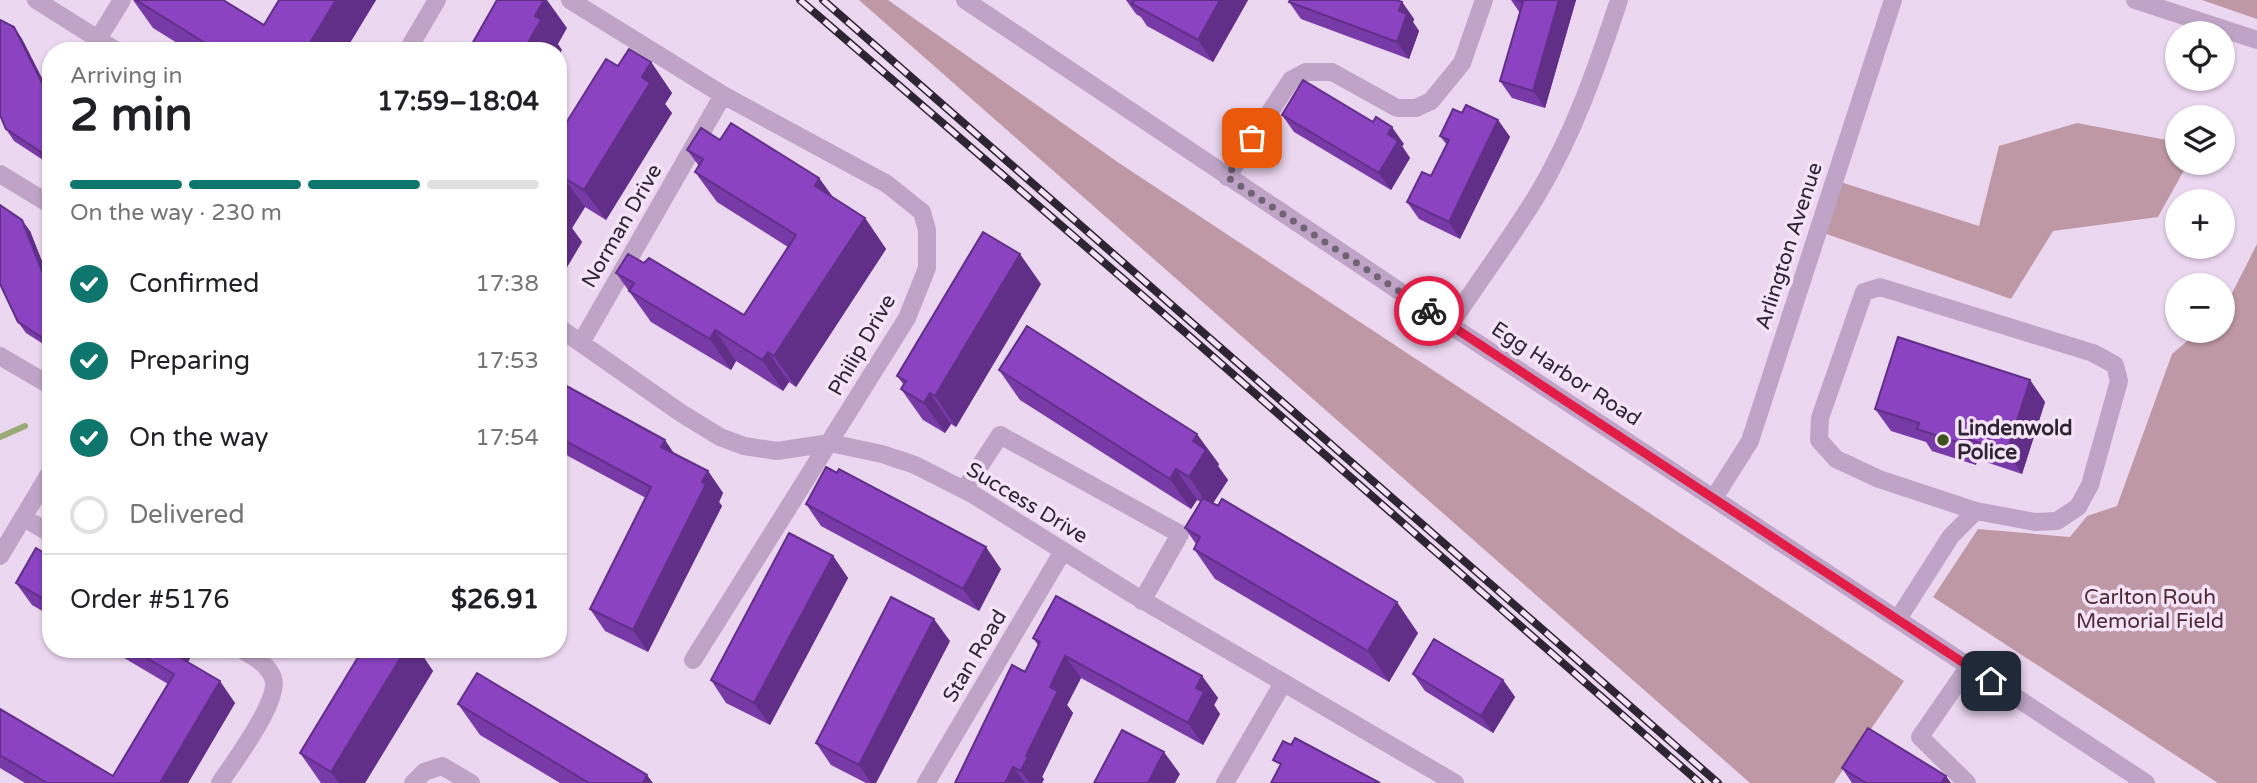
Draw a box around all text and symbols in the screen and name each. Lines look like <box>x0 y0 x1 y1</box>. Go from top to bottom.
map controls <box>2165 21 2235 343</box>
button: locate <box>2165 21 2235 91</box>
text: Arriving in <box>70 62 183 90</box>
text: 17:59–18:04 <box>377 86 539 117</box>
text: 2 min <box>70 88 193 143</box>
button: layers <box>2165 105 2235 175</box>
pin <box>1222 108 1282 168</box>
icon: bag <box>1233 119 1271 157</box>
street label: Arlington Avenue <box>1750 159 1828 333</box>
street label: Norman Drive <box>577 160 667 292</box>
button: + <box>2165 189 2235 259</box>
text: On the way · 230 m <box>70 199 282 227</box>
icon: check <box>70 265 108 303</box>
text: Confirmed <box>129 268 259 299</box>
text: 17:38 <box>475 270 539 298</box>
button: − <box>2165 273 2235 343</box>
courier <box>1394 276 1464 346</box>
street label: Philip Drive <box>823 290 901 400</box>
icon: bike <box>1410 292 1448 330</box>
street label: Egg Harbor Road <box>1487 316 1645 432</box>
icon: check <box>70 342 108 380</box>
text: Preparing <box>129 345 250 376</box>
text: 17:53 <box>475 347 539 375</box>
place label: Lindenwold Police <box>1957 416 2073 465</box>
icon: check <box>70 419 108 457</box>
text: On the way <box>129 422 269 453</box>
text: 17:54 <box>475 424 539 452</box>
marker: Lindenwold Police <box>1935 432 1951 448</box>
street label: Success Drive <box>962 457 1092 549</box>
text: Delivered <box>129 499 245 530</box>
text: Order #5176 <box>70 584 230 615</box>
text: $26.91 <box>451 584 539 615</box>
park label: Carlton Rouh Memorial Field <box>2076 585 2224 634</box>
street label: Stan Road <box>938 605 1012 707</box>
pin <box>1961 651 2021 711</box>
icon: home <box>1972 662 2010 700</box>

